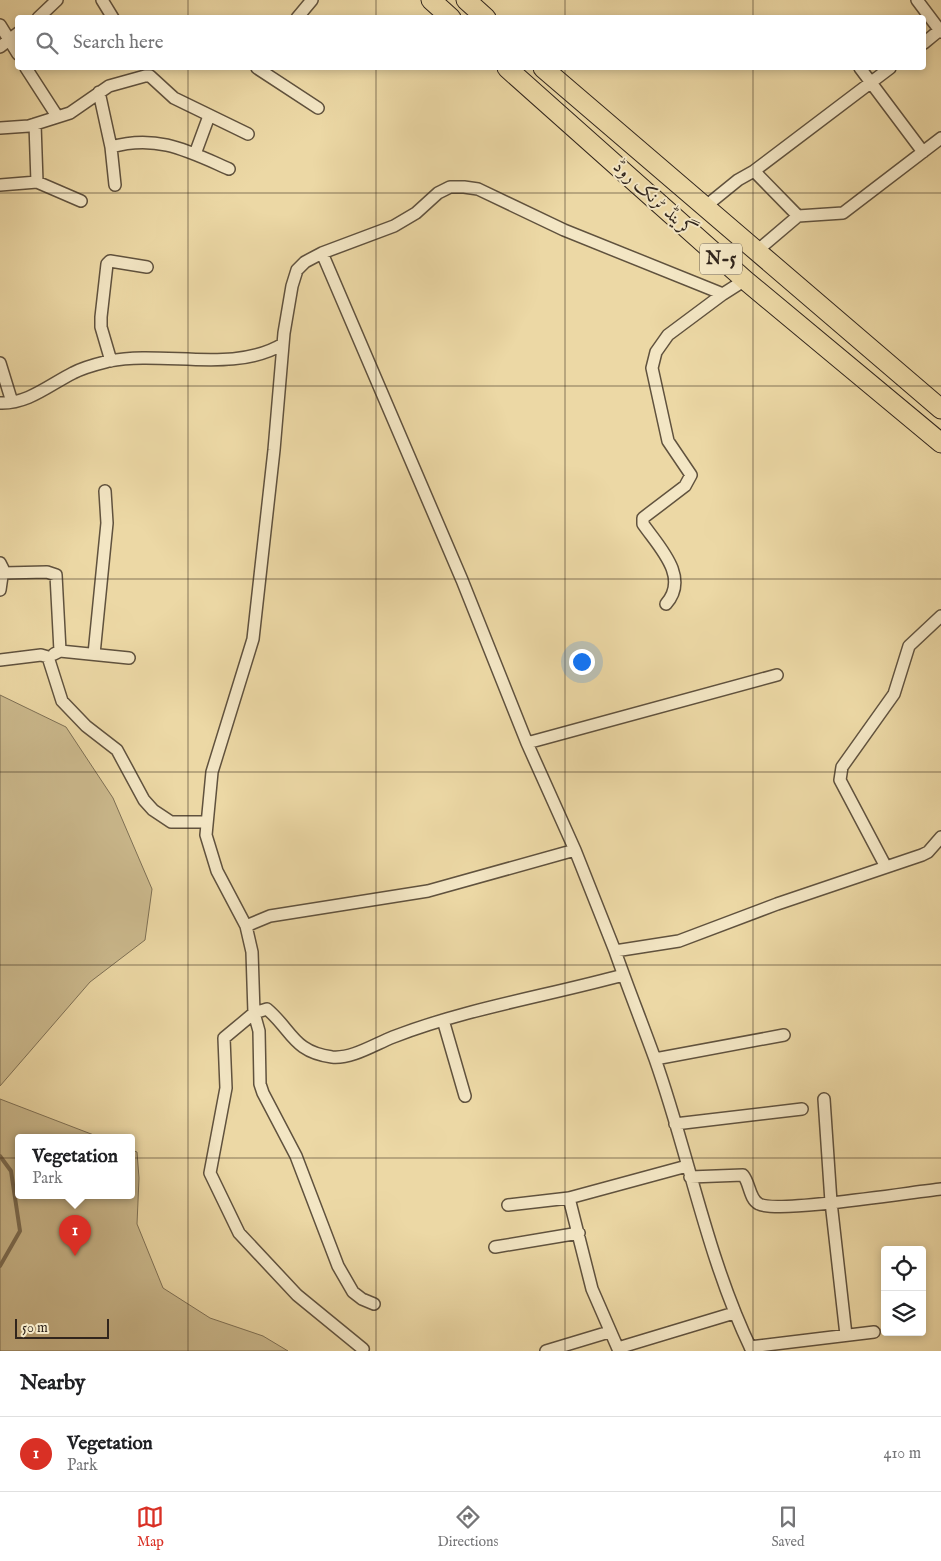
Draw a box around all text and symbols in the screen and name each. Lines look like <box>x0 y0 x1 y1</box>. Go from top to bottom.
search box <box>15 15 926 70</box>
icon: search <box>33 29 61 57</box>
text: Search here <box>73 31 164 55</box>
street label: گرینڈ ٹرنک روڈ <box>607 154 702 243</box>
road number: N-5 <box>700 243 742 274</box>
your location <box>569 649 595 675</box>
popup <box>15 1134 135 1199</box>
text: Vegetation <box>32 1145 118 1169</box>
text: Park <box>32 1169 63 1189</box>
pin: 1 <box>59 1215 91 1256</box>
map controls <box>881 1246 926 1336</box>
button: locate <box>881 1246 926 1291</box>
button: layers <box>881 1291 926 1336</box>
scale bar <box>15 1316 109 1339</box>
text: 50 m <box>22 1319 48 1337</box>
text: Nearby <box>20 1370 85 1397</box>
text: Vegetation <box>67 1432 153 1456</box>
text: 1 <box>33 1444 39 1464</box>
text: 410 m <box>884 1444 921 1464</box>
text: Park <box>67 1456 97 1476</box>
tab: Map <box>136 1503 164 1551</box>
tab: Directions <box>437 1503 498 1551</box>
tab: Saved <box>771 1503 804 1551</box>

